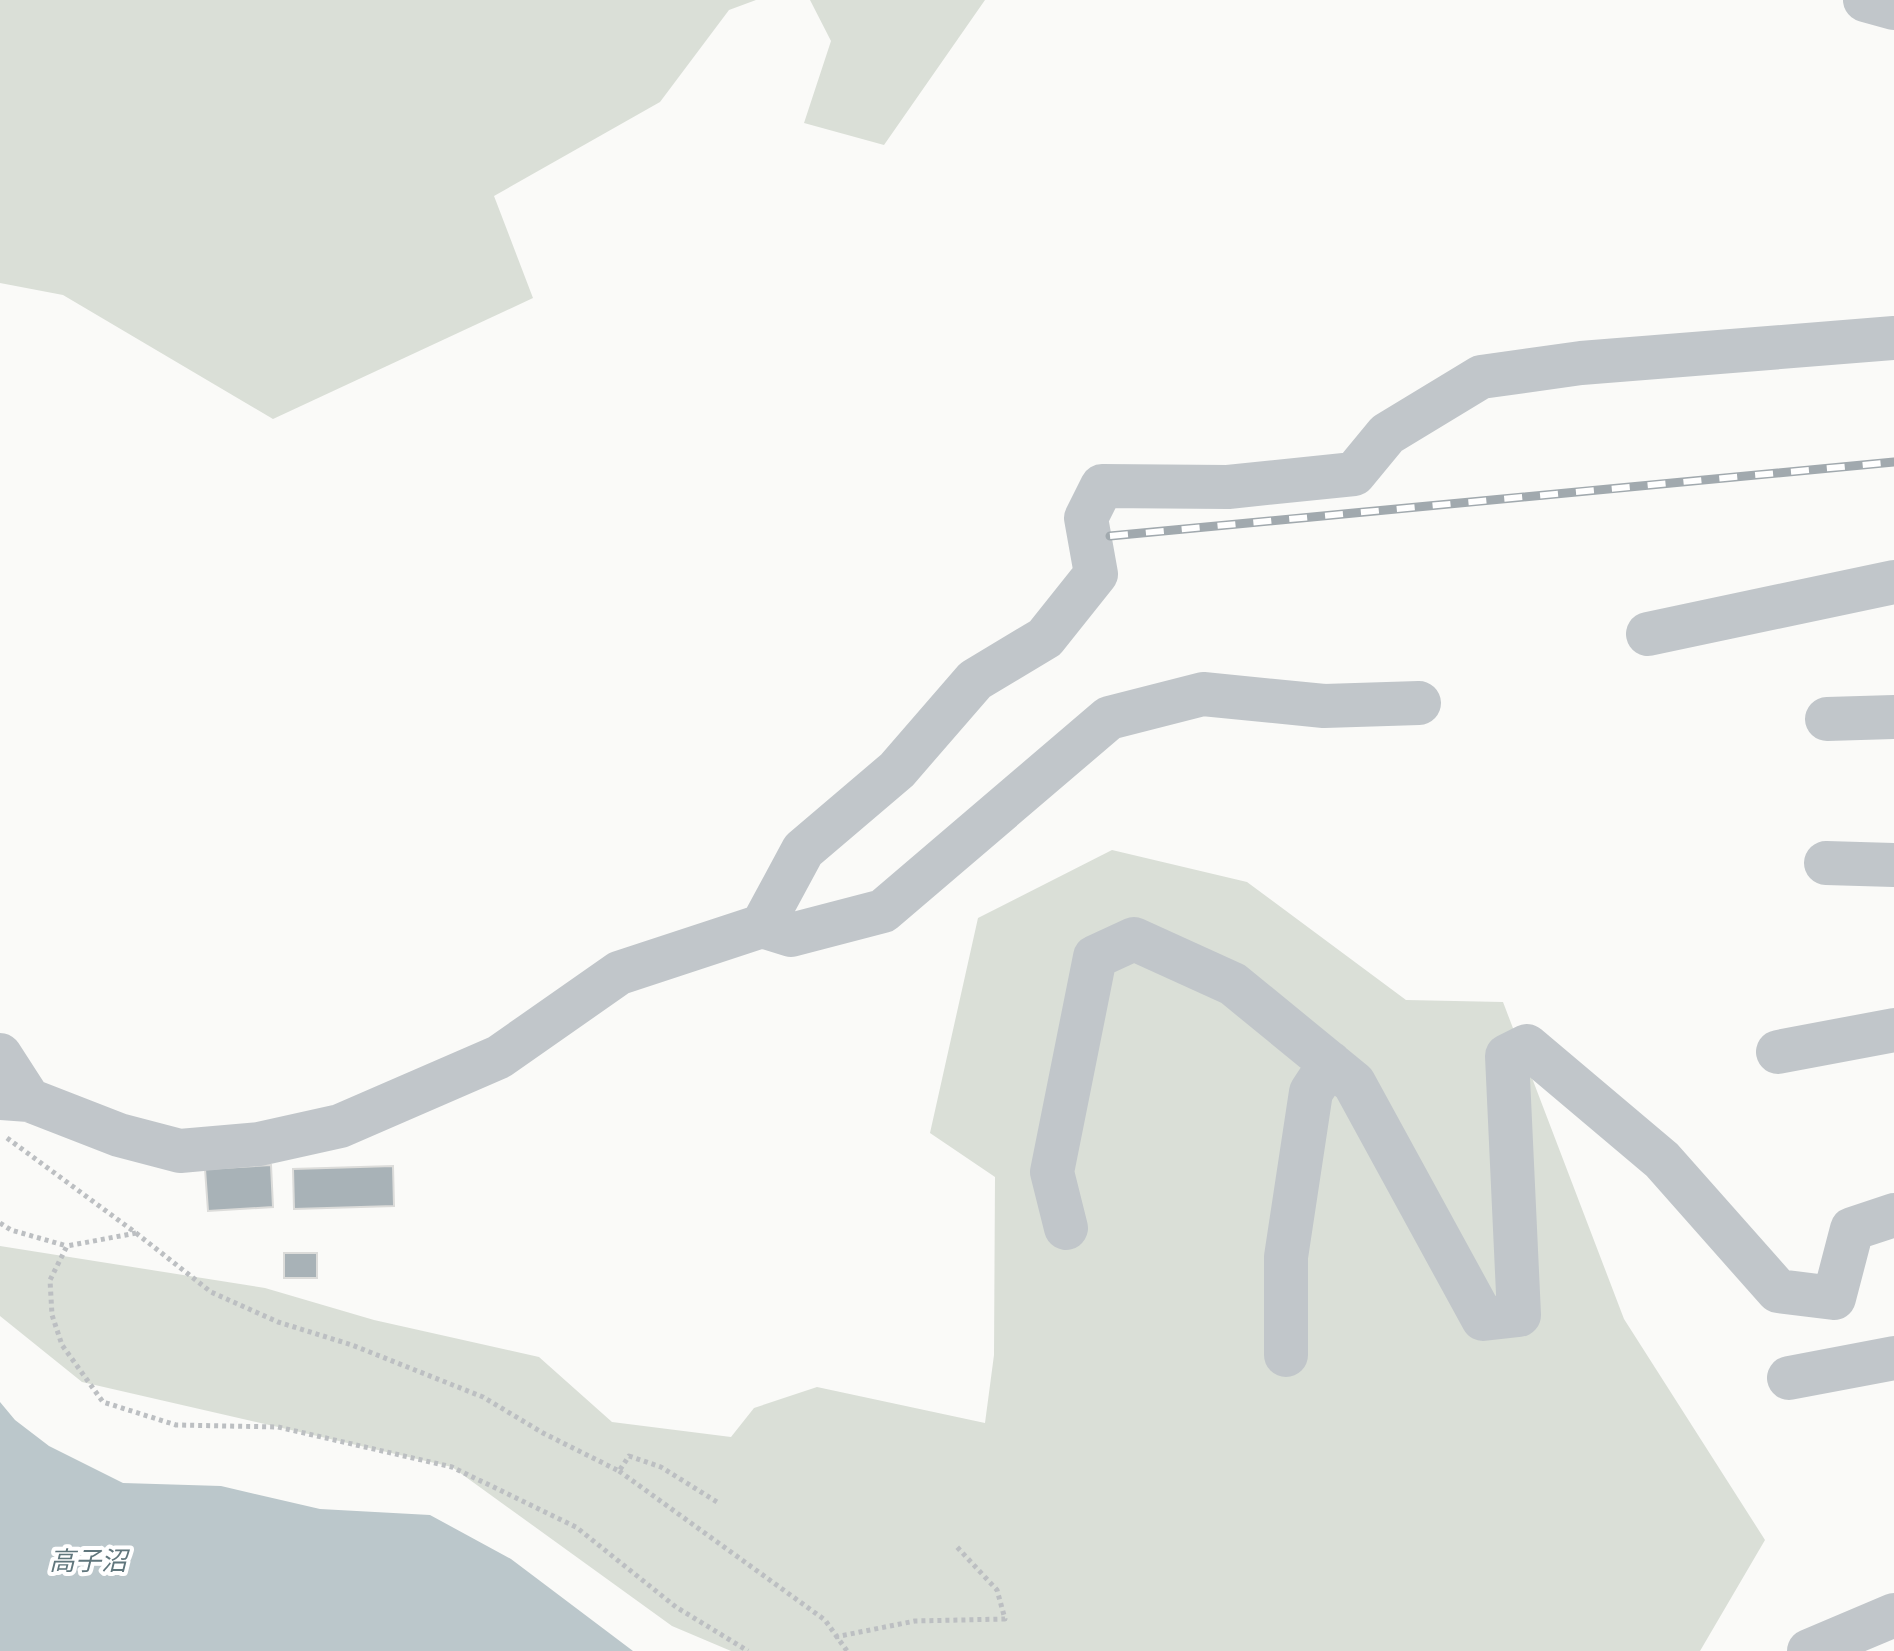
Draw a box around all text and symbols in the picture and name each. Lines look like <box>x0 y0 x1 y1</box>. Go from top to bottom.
water label: 高子沼 <box>49 1546 131 1578</box>

